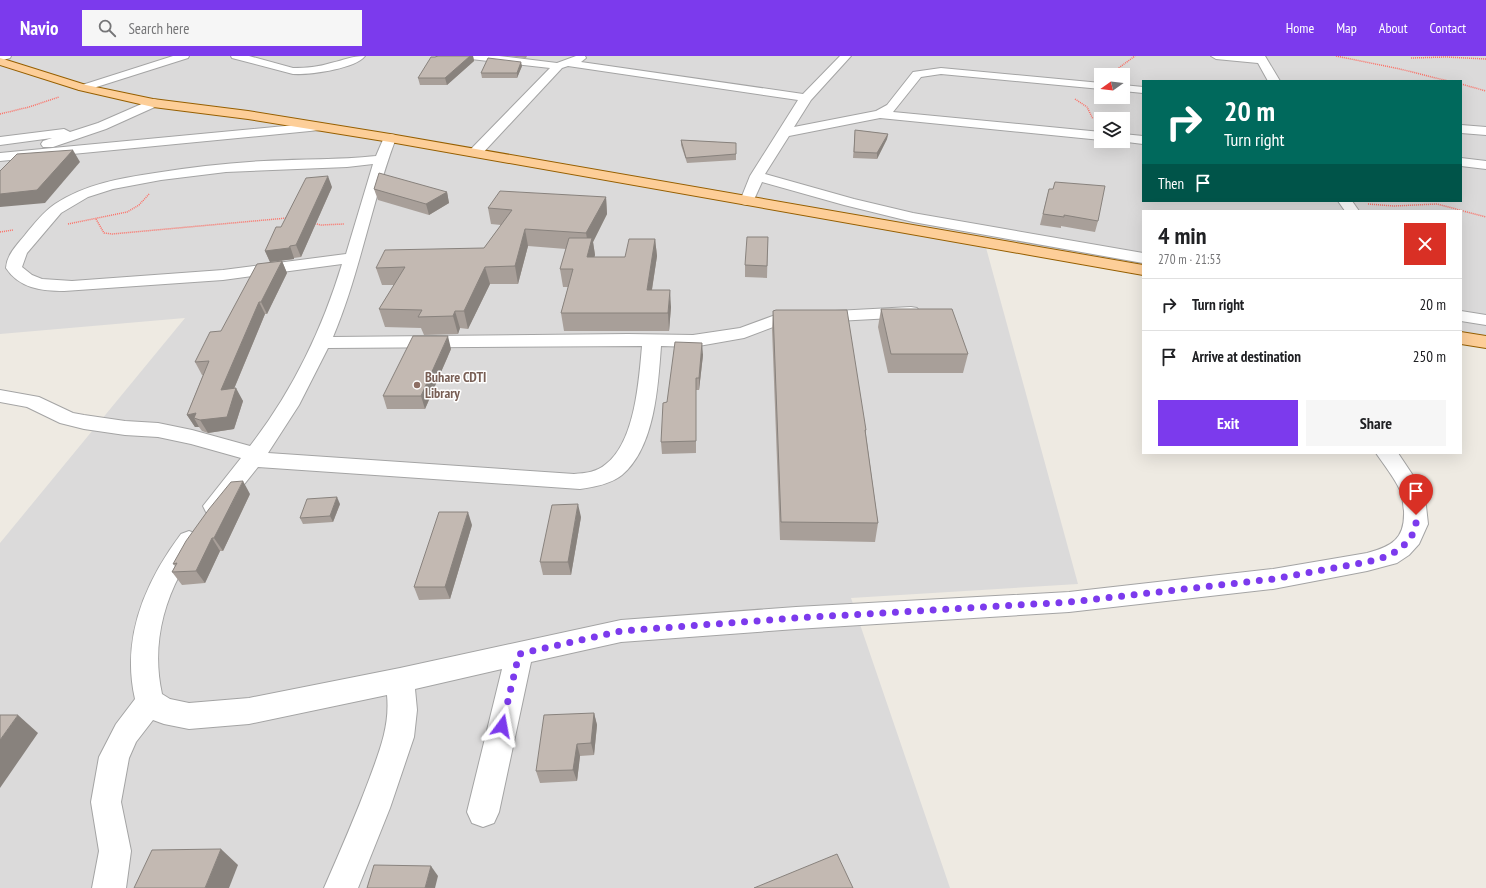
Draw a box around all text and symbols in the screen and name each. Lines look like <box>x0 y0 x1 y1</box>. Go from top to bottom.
search box <box>82 10 362 46</box>
text: Navio <box>20 16 58 40</box>
icon: search <box>96 17 118 39</box>
text: Search here <box>128 19 189 38</box>
text: Home <box>1286 19 1314 37</box>
text: Map <box>1336 19 1357 37</box>
text: About <box>1379 19 1408 37</box>
text: Contact <box>1430 19 1466 37</box>
north arrow <box>1094 68 1130 104</box>
map controls <box>1094 68 1130 148</box>
text: 20 m <box>1224 92 1275 129</box>
icon: right <box>1158 96 1210 148</box>
button: layers <box>1094 112 1130 148</box>
text: Turn right <box>1224 128 1284 151</box>
icon: arrive <box>1192 172 1214 194</box>
text: Then <box>1158 174 1184 193</box>
text: 4 min <box>1158 220 1206 251</box>
button: close <box>1404 223 1446 265</box>
text: 270 m · 21:53 <box>1158 251 1221 268</box>
icon: right <box>1158 294 1180 316</box>
text: Turn right <box>1192 295 1244 314</box>
text: 20 m <box>1420 295 1446 314</box>
icon: arrive <box>1158 346 1180 368</box>
text: Arrive at destination <box>1192 347 1301 366</box>
text: 250 m <box>1413 347 1446 366</box>
place label: Buhare CDTI Library <box>425 368 486 402</box>
marker: Buhare CDTI Library <box>412 380 422 390</box>
button: Exit <box>1158 400 1298 446</box>
button: Share <box>1306 400 1446 446</box>
pin <box>1399 474 1433 515</box>
icon: arrive <box>1405 480 1427 502</box>
position arrow <box>481 705 523 747</box>

